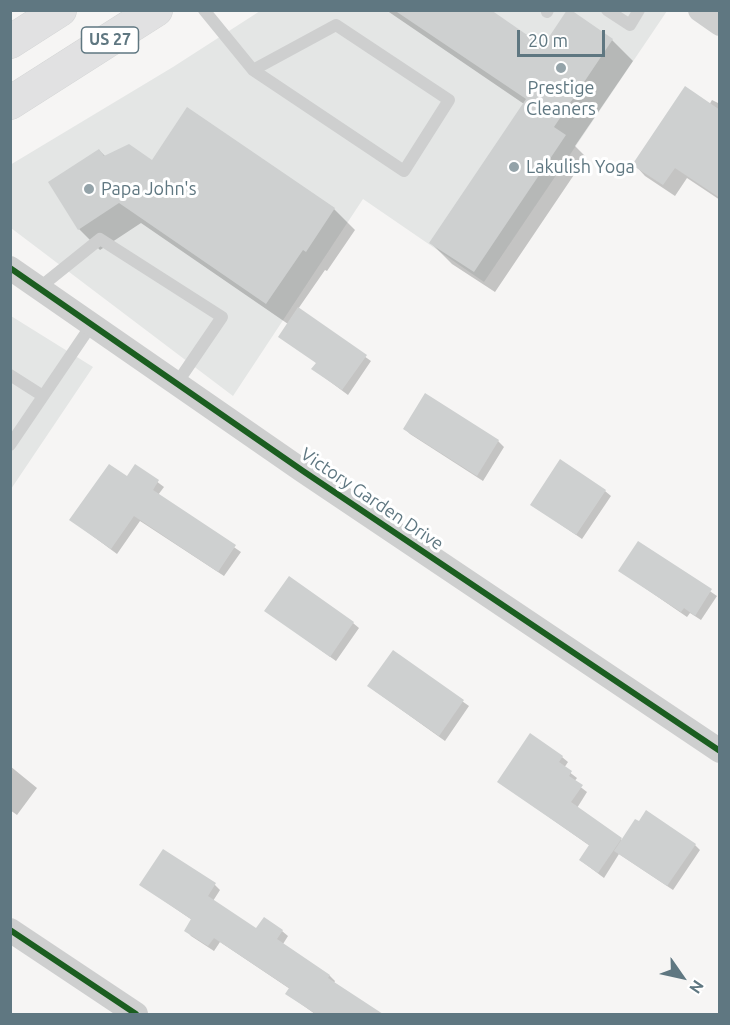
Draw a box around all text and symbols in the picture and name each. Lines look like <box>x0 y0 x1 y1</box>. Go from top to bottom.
scale bar <box>520 18 608 56</box>
road number: US 27 <box>82 27 138 53</box>
text: 20 m <box>528 30 568 50</box>
marker: Prestige Cleaners <box>554 61 568 75</box>
place label: Prestige Cleaners <box>526 77 596 119</box>
place label: Lakulish Yoga <box>526 156 635 178</box>
marker: Lakulish Yoga <box>507 160 521 174</box>
place label: Papa John's <box>101 178 196 200</box>
marker: Papa John's <box>82 182 96 196</box>
street label: Victory Garden Drive <box>296 443 448 555</box>
north arrow <box>652 947 712 1007</box>
text: N <box>686 977 708 997</box>

